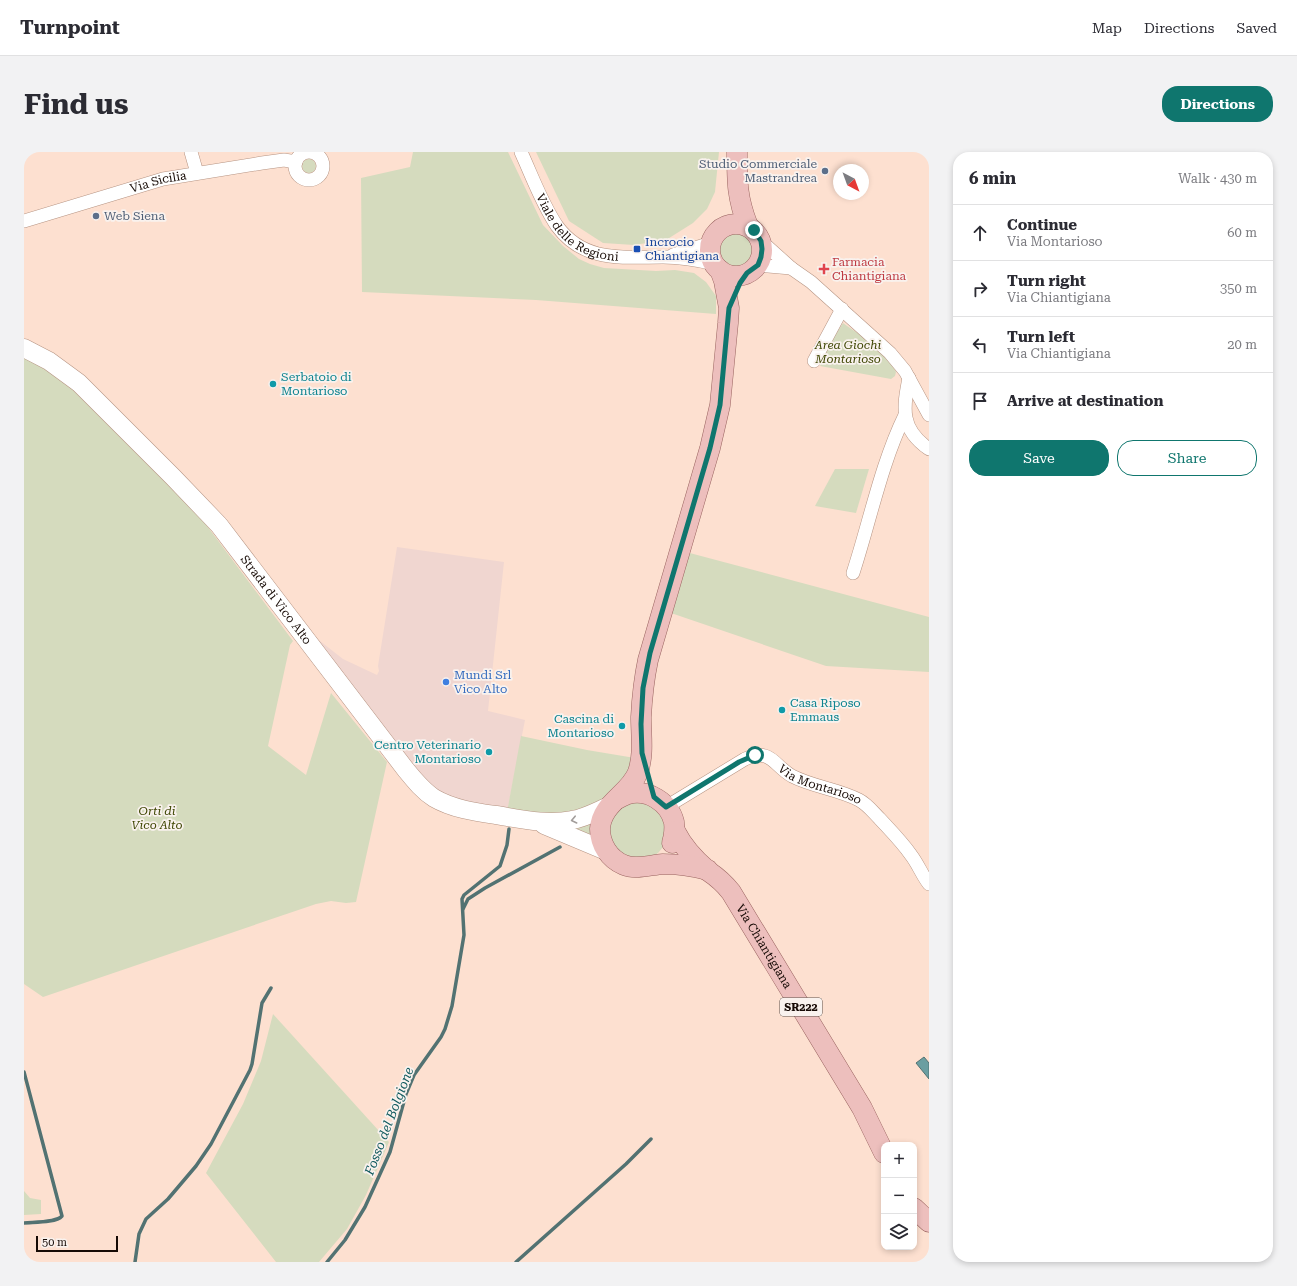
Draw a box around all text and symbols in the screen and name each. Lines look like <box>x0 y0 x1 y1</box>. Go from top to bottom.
text: Turnpoint <box>20 16 120 39</box>
text: Map <box>1092 20 1122 36</box>
text: Directions <box>1144 20 1214 36</box>
text: Saved <box>1236 20 1277 36</box>
button: Directions <box>1162 86 1273 122</box>
text: Find us <box>24 88 128 121</box>
place label: Studio Commerciale Mastrandrea <box>699 157 817 185</box>
north arrow <box>833 164 869 200</box>
marker: Studio Commerciale Mastrandrea <box>820 166 830 176</box>
street label: Via Sicilia <box>128 168 188 196</box>
text: 6 min <box>969 168 1016 188</box>
text: Walk · 430 m <box>1178 171 1257 186</box>
street label: Viale delle Regioni <box>533 191 619 264</box>
place label: Web Siena <box>104 209 166 223</box>
marker: Web Siena <box>91 211 101 221</box>
text: Continue <box>1007 216 1077 234</box>
route end <box>745 221 763 239</box>
icon: ahead <box>969 222 991 244</box>
text: 60 m <box>1227 225 1257 240</box>
text: Via Montarioso <box>1007 234 1103 249</box>
place label: Incrocio Chiantigiana <box>645 235 720 263</box>
marker: Incrocio Chiantigiana <box>632 244 642 254</box>
place label: Farmacia Chiantigiana <box>832 255 907 283</box>
marker: Farmacia Chiantigiana <box>819 264 829 274</box>
text: Turn right <box>1007 272 1086 290</box>
icon: right <box>969 278 991 300</box>
text: 350 m <box>1220 281 1257 296</box>
text: Via Chiantigiana <box>1007 290 1111 305</box>
text: Turn left <box>1007 328 1075 346</box>
icon: left <box>969 334 991 356</box>
text: 20 m <box>1227 337 1257 352</box>
park label: Area Giochi Montarioso <box>814 338 881 366</box>
text: Via Chiantigiana <box>1007 346 1111 361</box>
place label: Serbatoio di Montarioso <box>281 370 352 398</box>
marker: Serbatoio di Montarioso <box>268 379 278 389</box>
icon: arrive <box>969 390 991 412</box>
text: Arrive at destination <box>1007 392 1163 410</box>
button: Save <box>969 440 1109 476</box>
button: Share <box>1117 440 1257 476</box>
street label: Strada di Vico Alto <box>238 553 315 647</box>
place label: Mundi Srl Vico Alto <box>454 668 512 696</box>
marker: Mundi Srl Vico Alto <box>441 677 451 687</box>
place label: Casa Riposo Emmaus <box>790 696 861 724</box>
marker: Casa Riposo Emmaus <box>777 705 787 715</box>
place label: Cascina di Montarioso <box>548 712 614 740</box>
marker: Cascina di Montarioso <box>617 721 627 731</box>
place label: Centro Veterinario Montarioso <box>374 738 481 766</box>
route start <box>746 746 764 764</box>
marker: Centro Veterinario Montarioso <box>484 747 494 757</box>
street label: Via Montarioso <box>775 762 864 807</box>
park label: Orti di Vico Alto <box>132 804 182 832</box>
one-way arrow <box>571 815 577 823</box>
street label: Via Chiantigiana <box>733 902 795 991</box>
road number: SR222 <box>780 998 822 1016</box>
water label: Fosso del Bolgione <box>361 1065 417 1178</box>
map controls <box>881 1142 917 1250</box>
button: + <box>881 1142 917 1178</box>
button: − <box>881 1178 917 1214</box>
button: layers <box>881 1214 917 1250</box>
scale bar <box>36 1234 118 1253</box>
text: 50 m <box>42 1236 67 1249</box>

